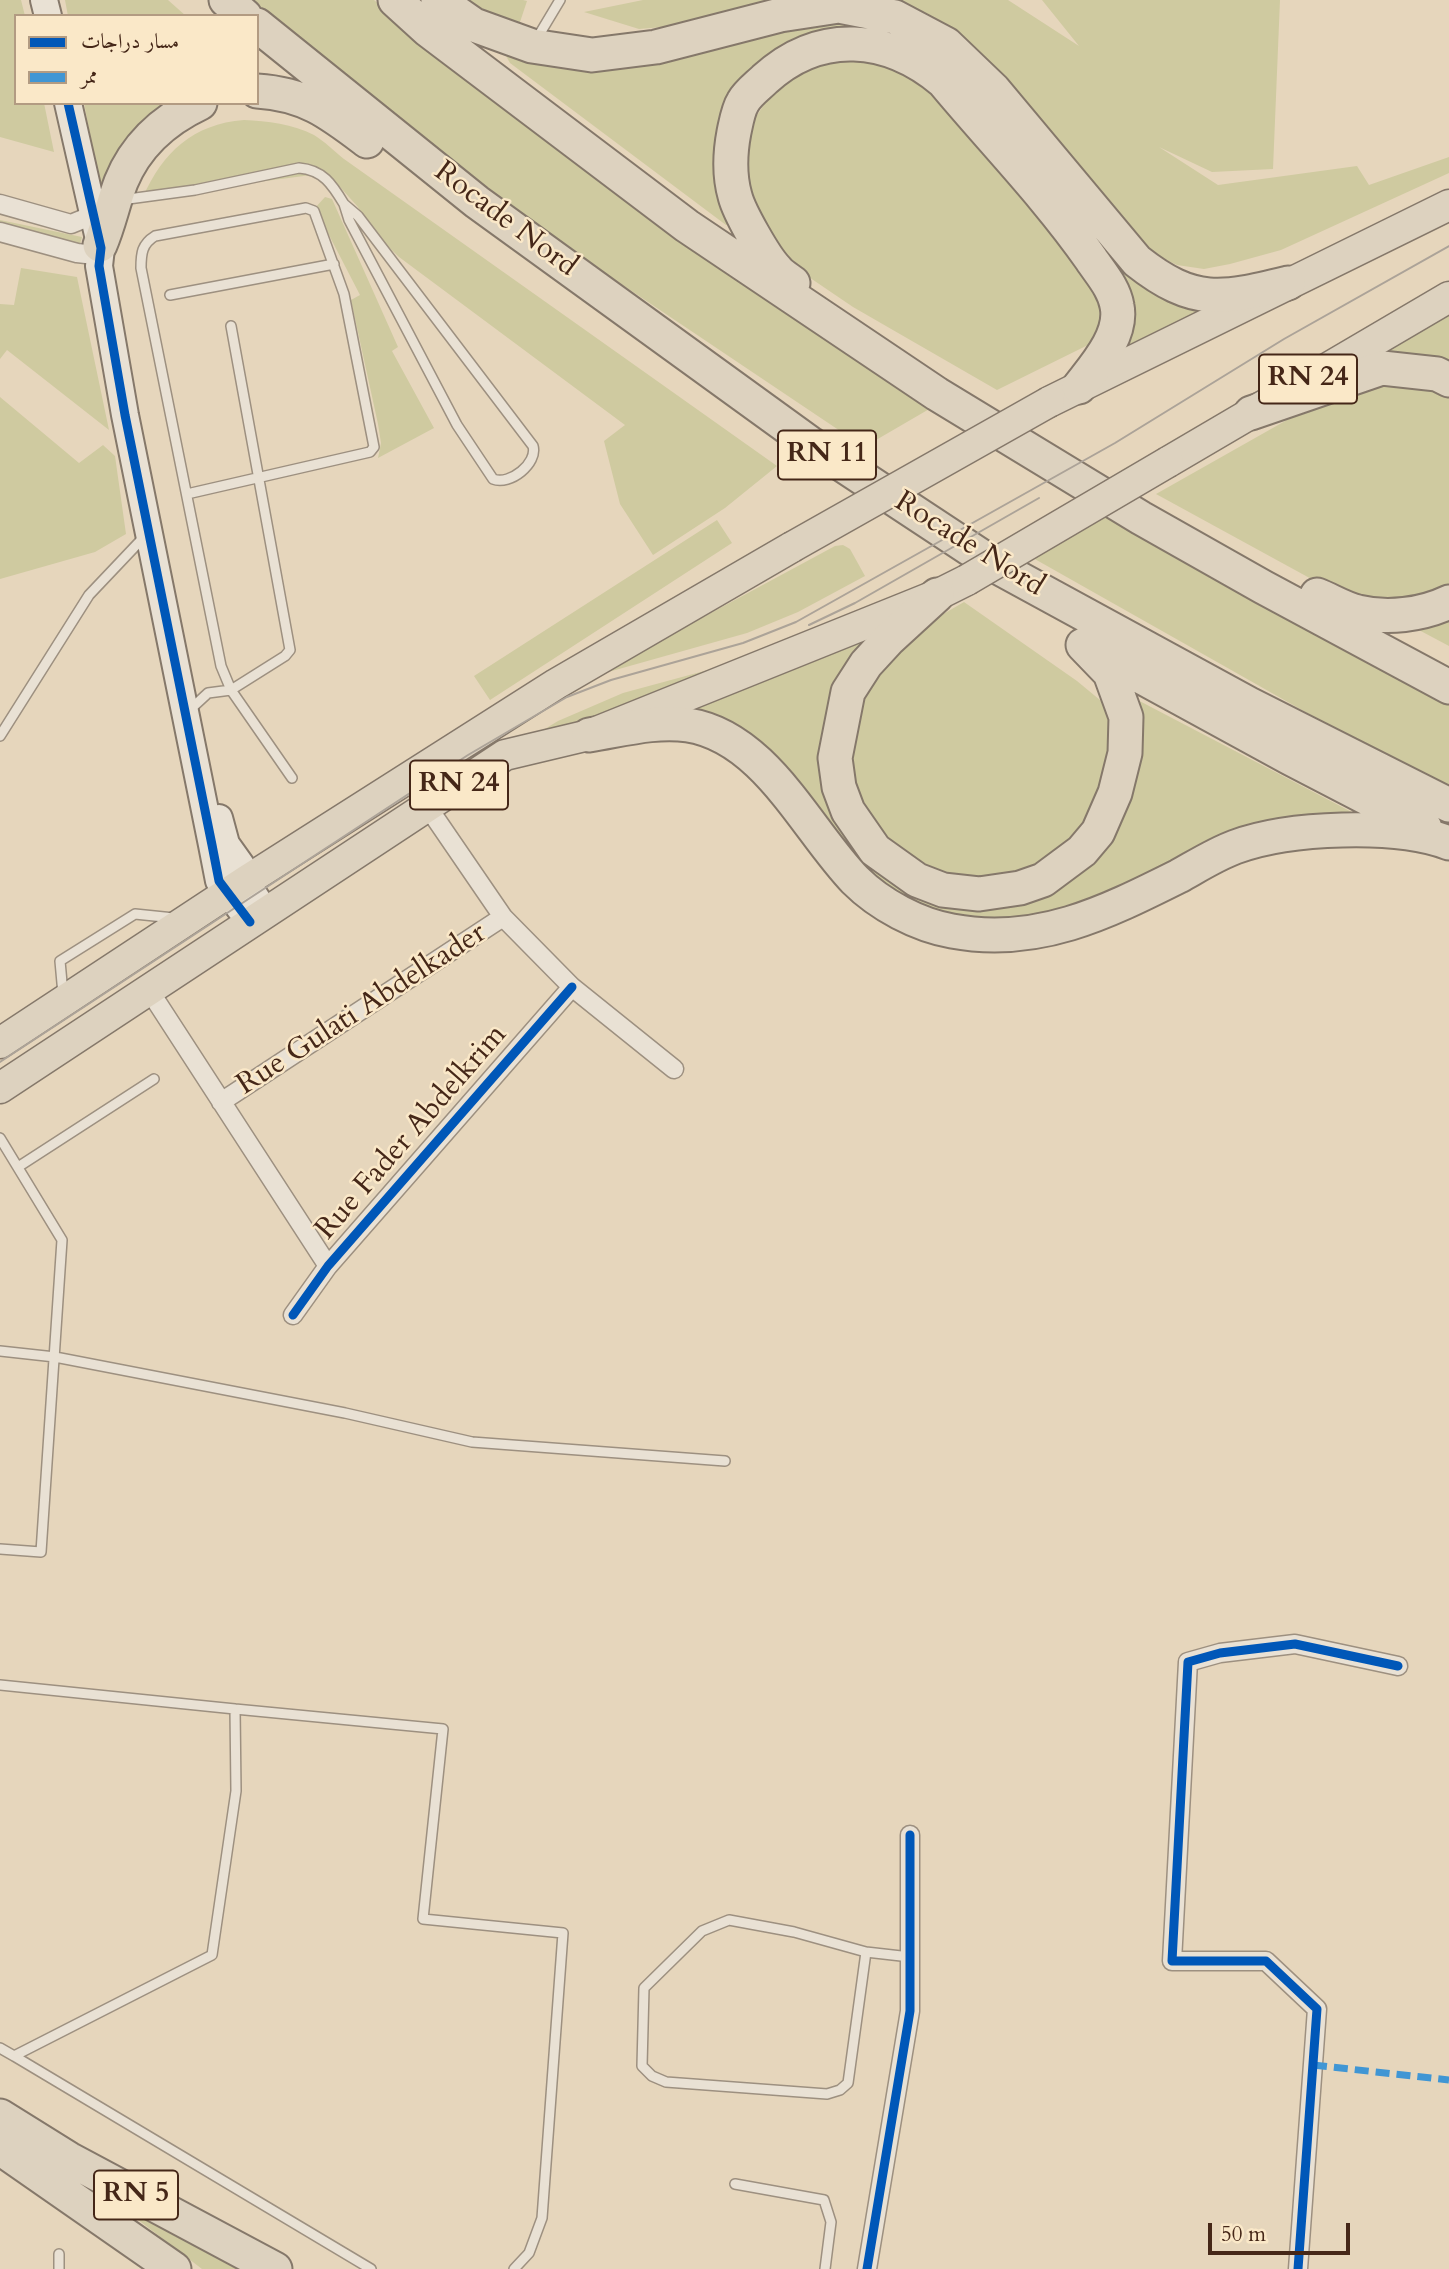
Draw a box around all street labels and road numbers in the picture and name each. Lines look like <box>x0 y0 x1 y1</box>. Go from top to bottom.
street label: Rocade Nord <box>426 154 584 286</box>
road number: RN 24 <box>1259 354 1357 404</box>
road number: RN 11 <box>778 430 876 480</box>
street label: Rocade Nord <box>887 485 1051 605</box>
road number: RN 24 <box>410 760 508 810</box>
street label: Rue Gulati Abdelkader <box>231 916 493 1104</box>
street label: Rue Fader Abdelkrim <box>309 1018 515 1248</box>
road number: RN 5 <box>94 2170 178 2220</box>

